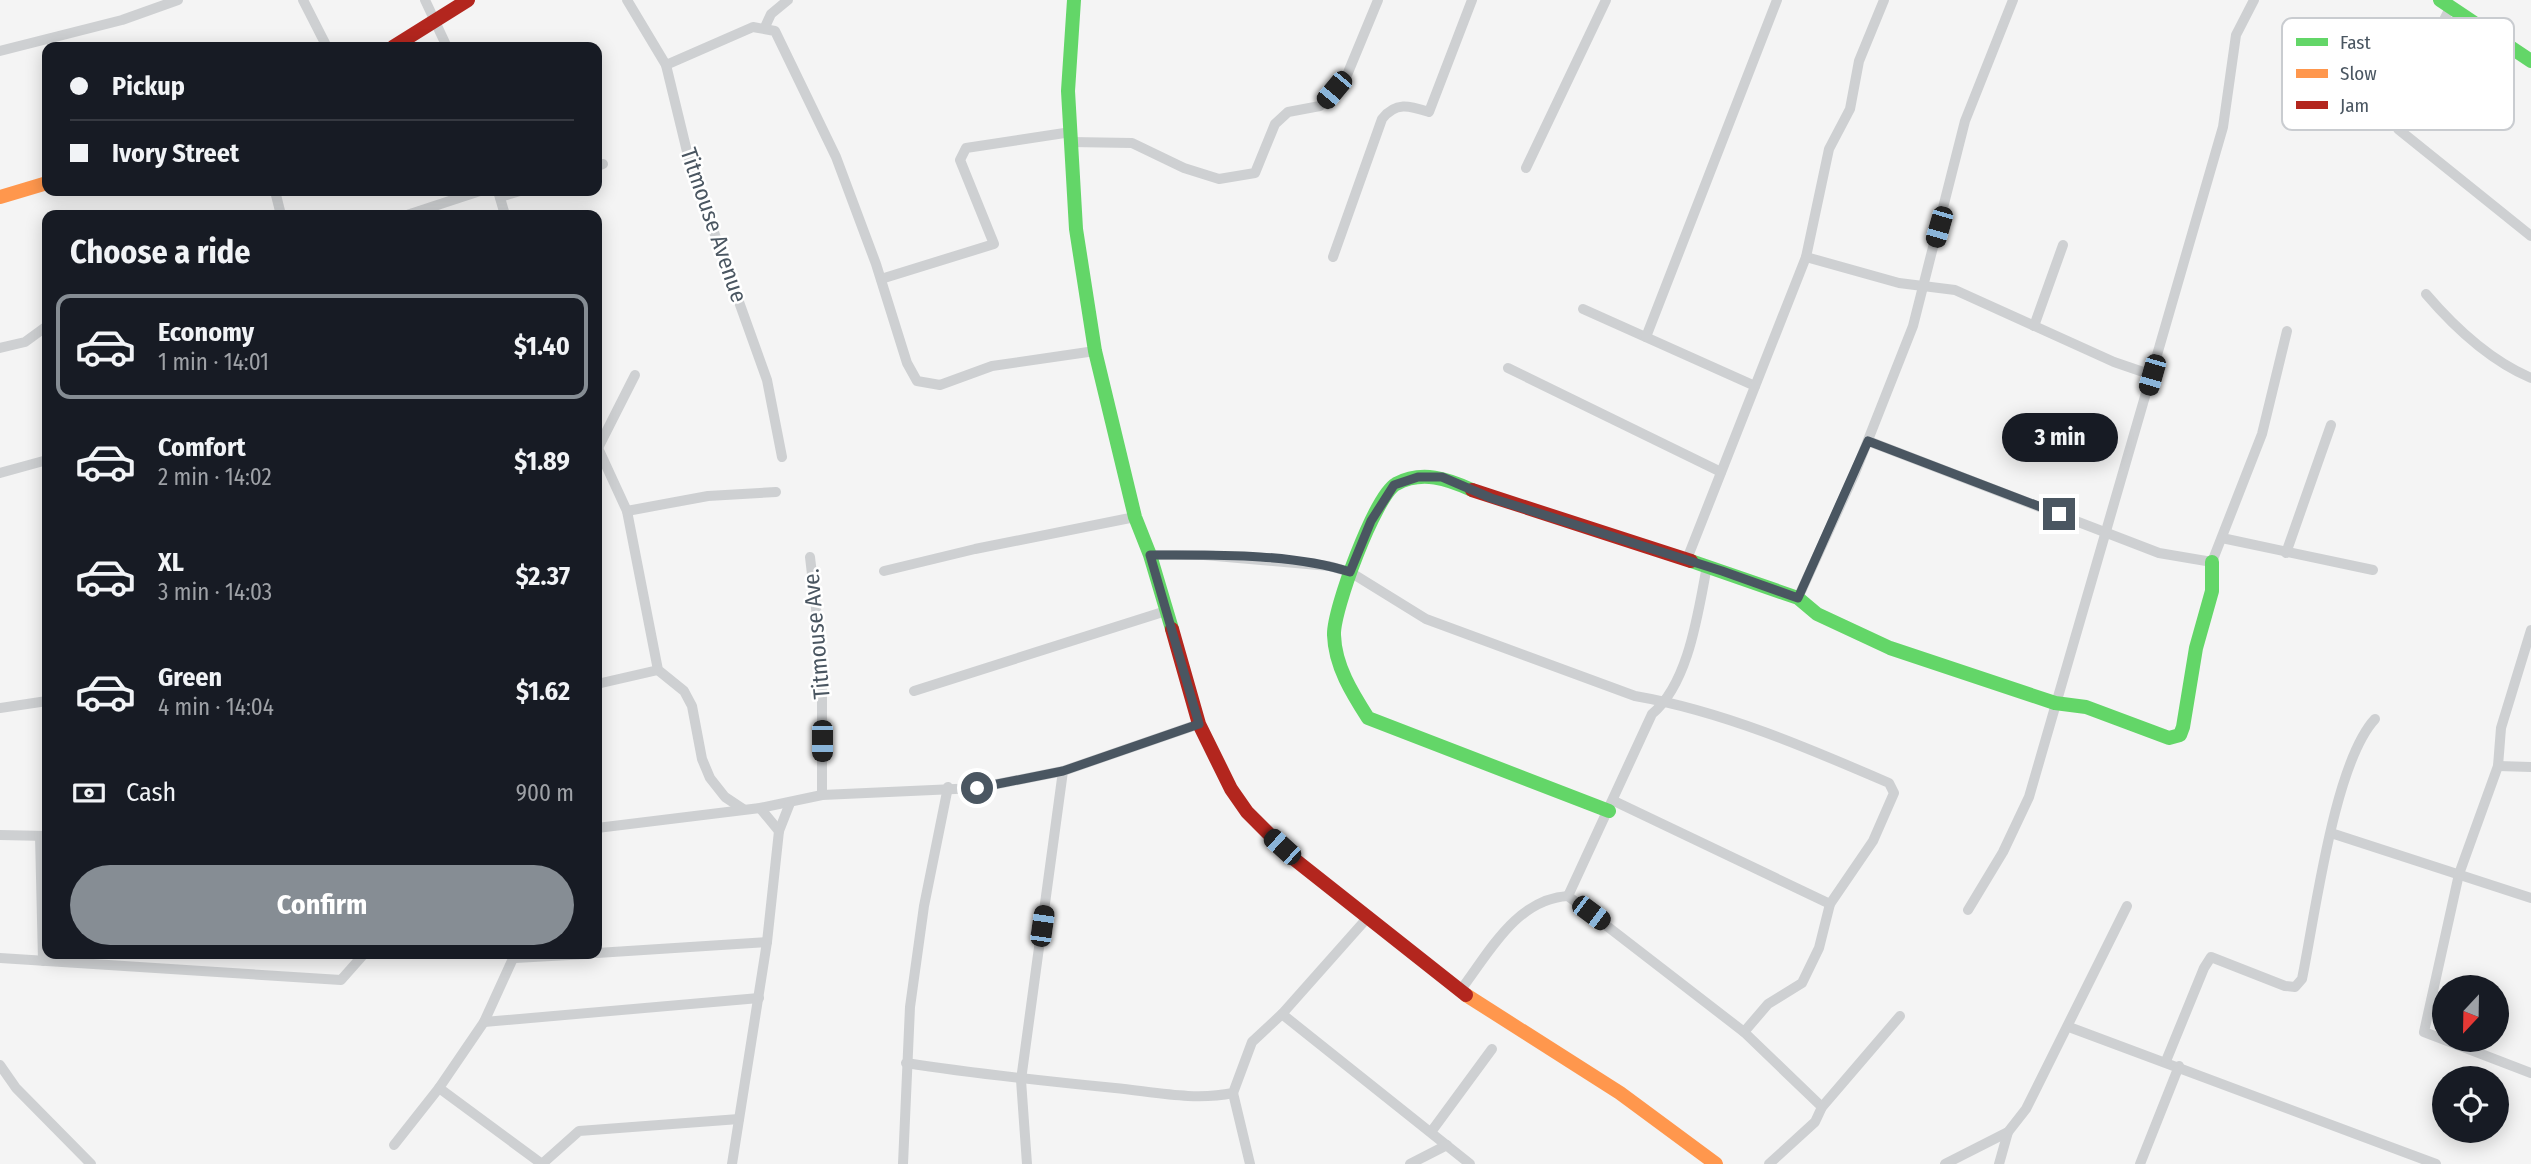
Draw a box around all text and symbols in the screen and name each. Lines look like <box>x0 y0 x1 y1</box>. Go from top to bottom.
legend <box>2282 18 2514 130</box>
text: Fast <box>2340 31 2371 54</box>
text: Slow <box>2340 62 2377 85</box>
car <box>1313 67 1356 113</box>
text: Pickup <box>112 71 185 102</box>
text: Jam <box>2340 94 2369 117</box>
text: Ivory Street <box>112 138 239 169</box>
street label: Titmouse Avenue <box>674 144 754 306</box>
car <box>1924 204 1955 250</box>
text: Choose a ride <box>70 233 251 271</box>
icon: car <box>74 315 137 378</box>
text: Economy <box>158 317 254 348</box>
text: $1.40 <box>514 331 570 362</box>
text: 1 min · 14:01 <box>158 348 269 376</box>
car <box>2137 352 2168 398</box>
callout: 3 min <box>2001 412 2117 462</box>
text: 3 min <box>2034 423 2086 451</box>
icon: car <box>74 430 137 493</box>
text: Comfort <box>158 432 246 463</box>
text: $1.89 <box>514 446 570 477</box>
text: 2 min · 14:02 <box>158 463 272 491</box>
route end <box>2043 498 2075 530</box>
icon: car <box>74 545 137 608</box>
text: XL <box>158 547 184 578</box>
text: $2.37 <box>516 561 570 592</box>
street label: Titmouse Ave. <box>796 568 836 700</box>
text: 3 min · 14:03 <box>158 578 272 606</box>
icon: car <box>74 660 137 723</box>
text: Green <box>158 662 222 693</box>
text: $1.62 <box>516 676 570 707</box>
text: 4 min · 14:04 <box>158 693 274 721</box>
car <box>812 720 833 762</box>
route start <box>961 772 993 804</box>
icon: cash <box>70 774 108 812</box>
text: Cash <box>126 777 176 808</box>
text: 900 m <box>516 779 574 807</box>
car <box>1260 825 1305 869</box>
button: Confirm <box>70 865 574 945</box>
car <box>1568 892 1615 934</box>
car <box>1029 904 1056 948</box>
north arrow <box>2432 975 2510 1052</box>
map controls <box>2432 975 2509 1143</box>
button: locate <box>2432 1066 2509 1143</box>

